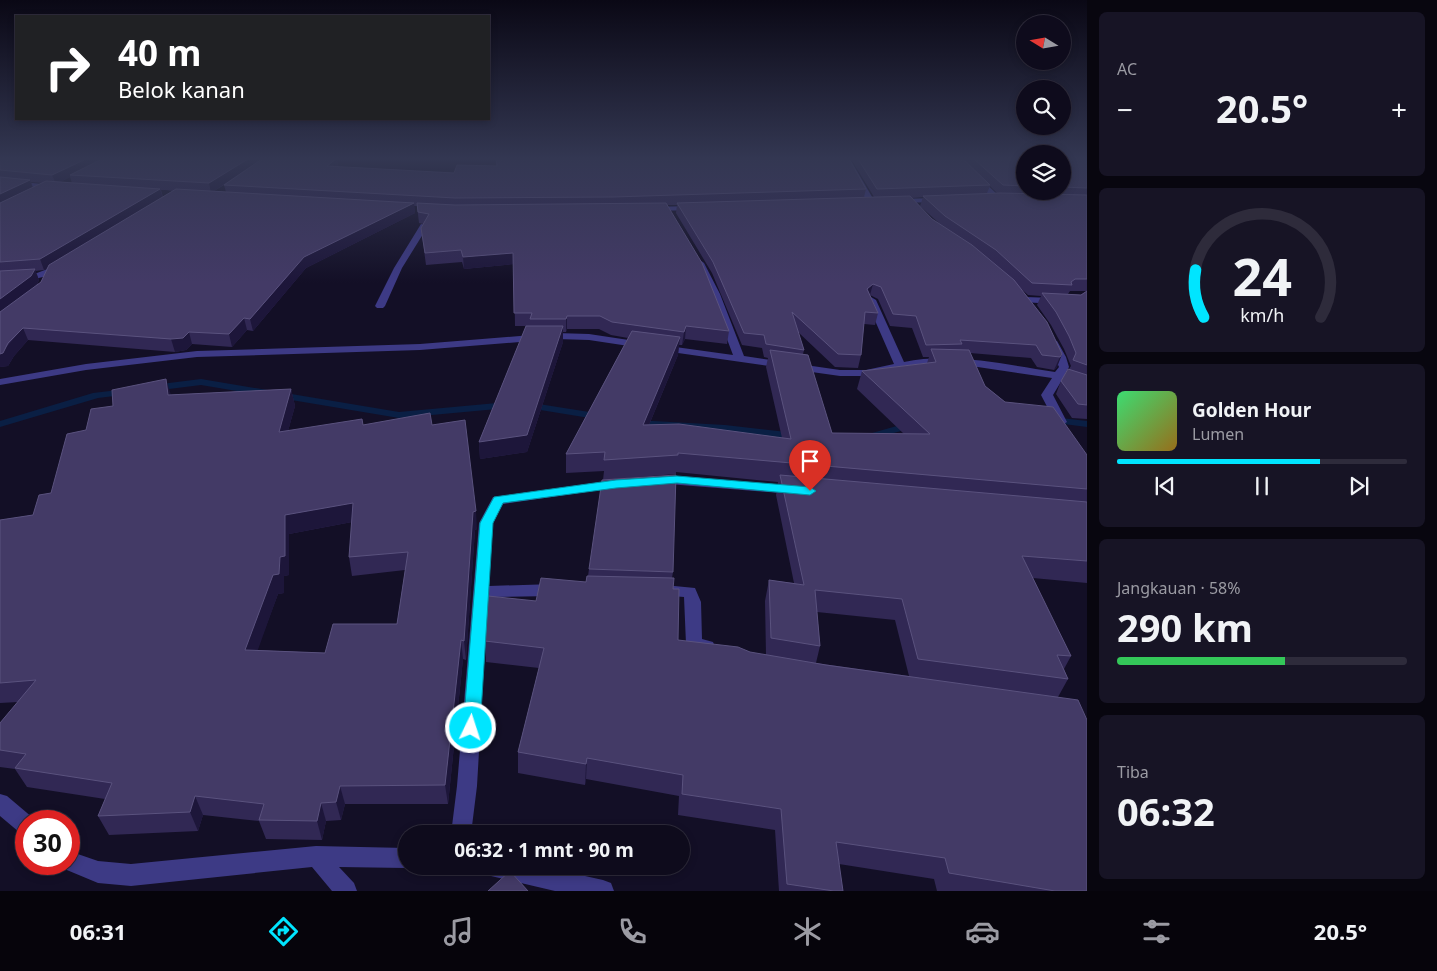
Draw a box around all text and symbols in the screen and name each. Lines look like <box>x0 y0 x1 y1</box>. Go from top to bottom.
north arrow <box>1016 15 1071 70</box>
map controls <box>1016 15 1071 200</box>
text: 40 m <box>118 29 201 76</box>
icon: right <box>35 35 100 100</box>
text: AC <box>1117 58 1137 80</box>
text: Belok kanan <box>118 74 245 104</box>
button: search <box>1016 80 1071 135</box>
text: 20.5° <box>1216 82 1308 134</box>
text: − <box>1117 90 1133 128</box>
text: + <box>1391 90 1407 128</box>
button: layers <box>1016 145 1071 200</box>
text: 24 <box>1232 240 1292 311</box>
text: km/h <box>1240 303 1284 327</box>
text: Golden Hour <box>1192 397 1311 423</box>
text: Lumen <box>1192 423 1244 445</box>
pin <box>789 440 831 491</box>
icon: arrive <box>796 447 824 475</box>
icon: previous <box>1151 472 1179 500</box>
icon: pause <box>1248 472 1276 500</box>
icon: next <box>1345 472 1373 500</box>
text: Jangkauan · 58% <box>1117 577 1241 599</box>
text: 290 km <box>1117 601 1253 653</box>
position arrow <box>444 701 496 753</box>
text: Tiba <box>1117 761 1149 783</box>
text: 06:32 <box>1117 785 1215 837</box>
speed limit sign: 30 <box>15 810 80 875</box>
text: 06:32 · 1 mnt · 90 m <box>454 837 634 863</box>
icon: directions <box>266 914 301 949</box>
icon: music <box>441 914 476 949</box>
icon: phone <box>615 914 650 949</box>
icon: climate <box>790 914 825 949</box>
icon: car <box>965 914 1000 949</box>
icon: filters <box>1139 914 1174 949</box>
text: 06:31 <box>70 916 126 946</box>
text: 20.5° <box>1314 916 1367 946</box>

